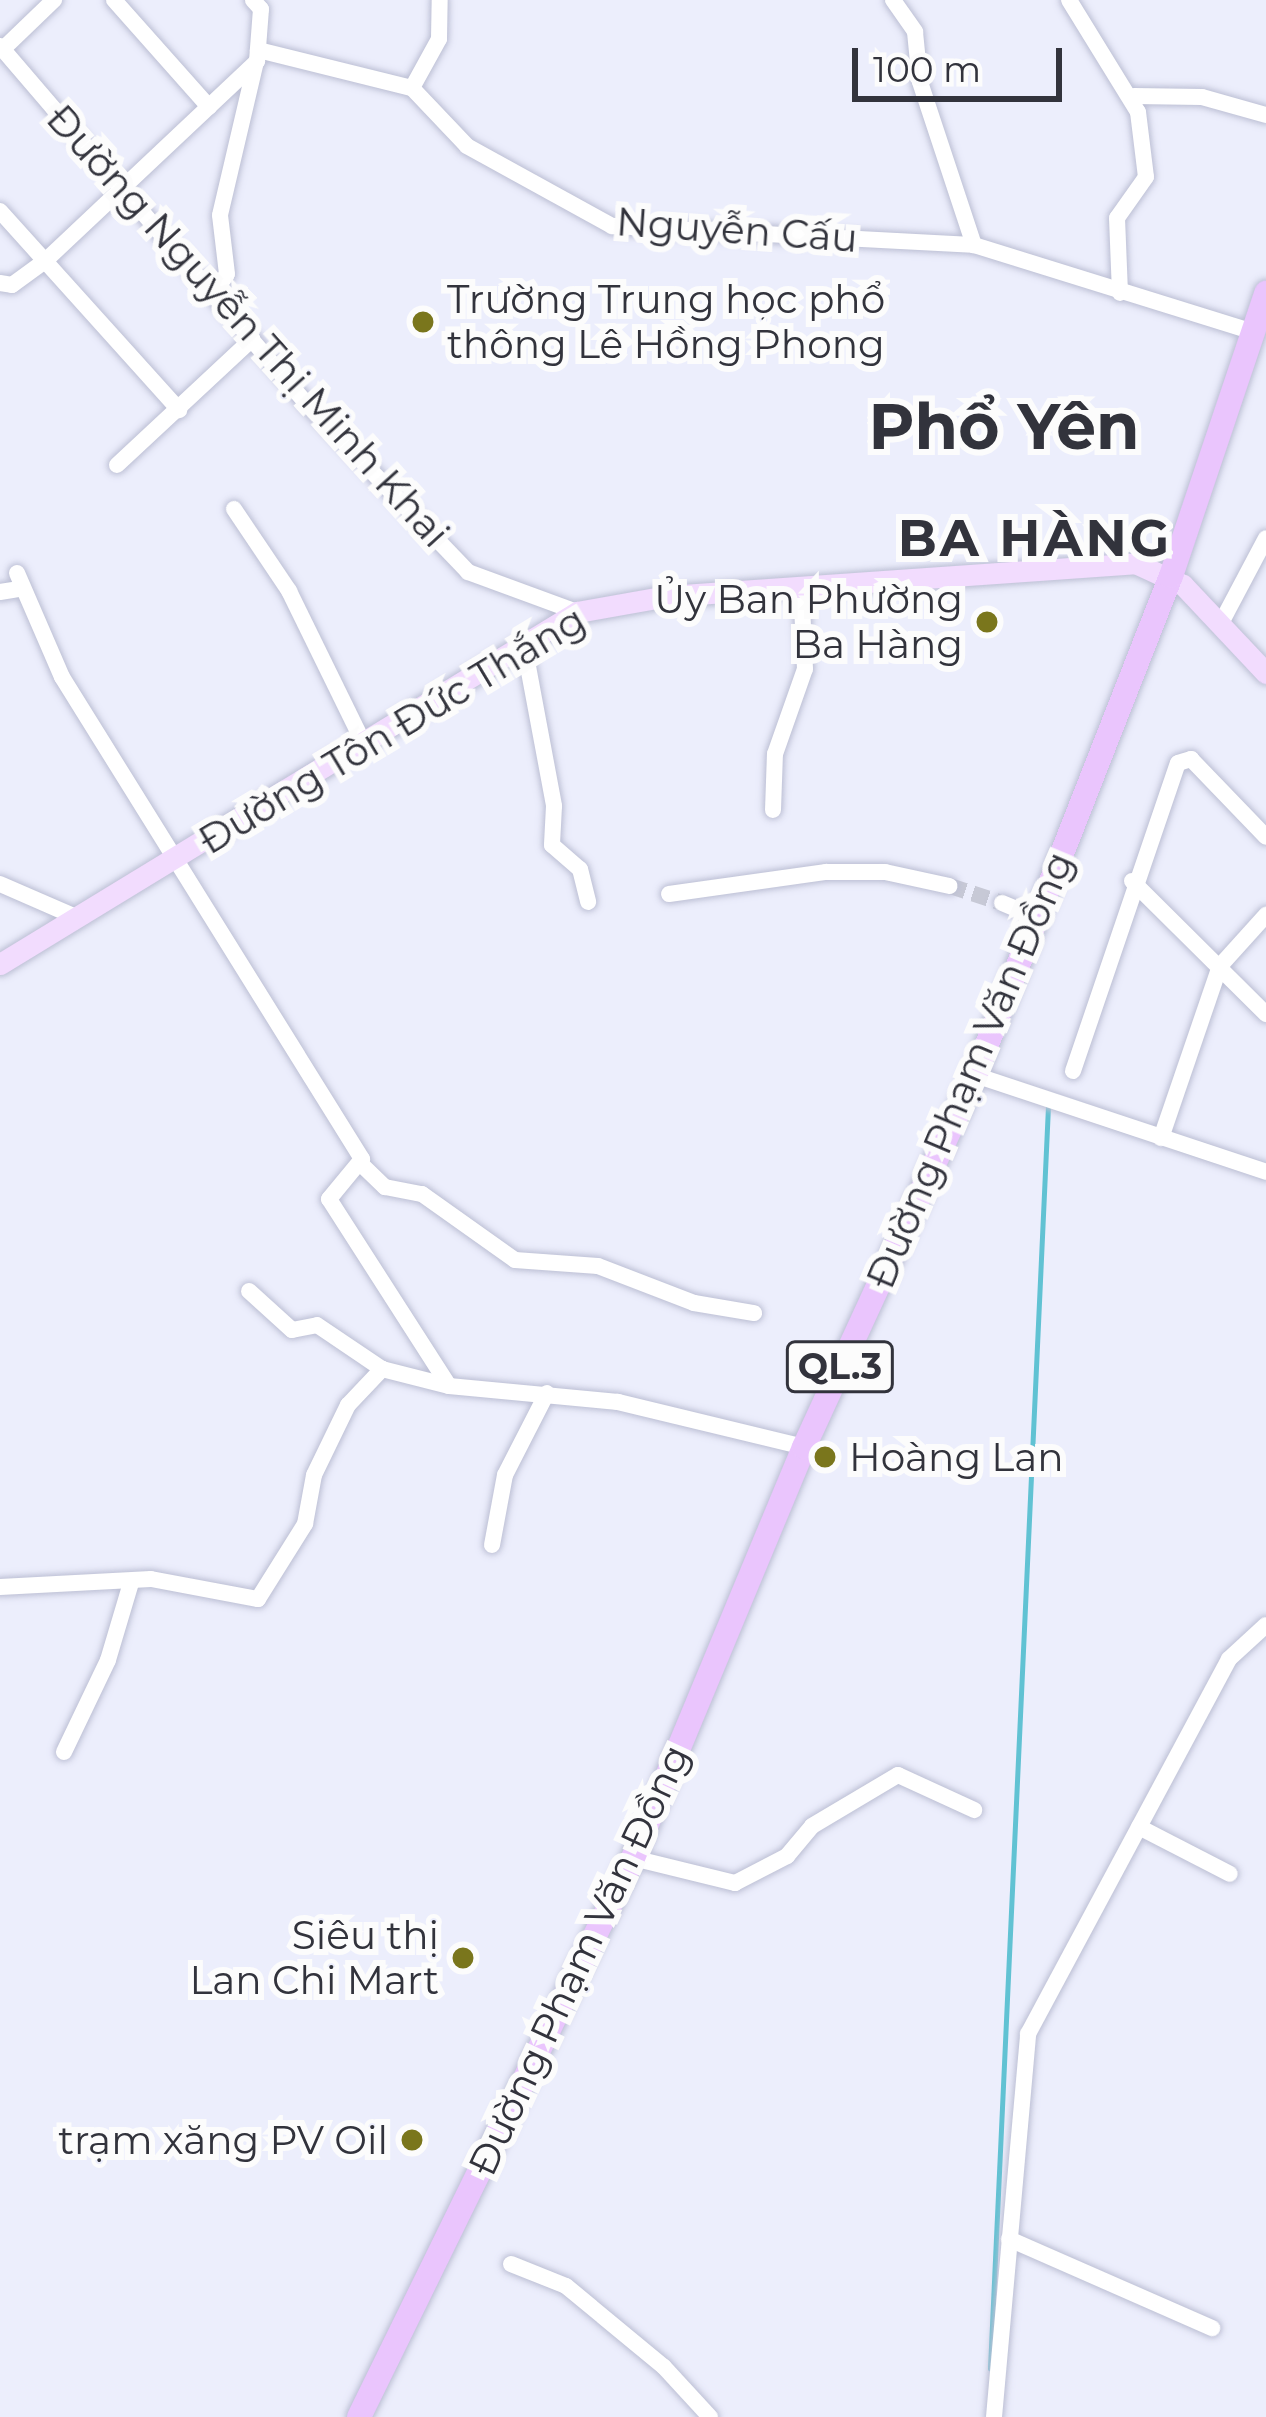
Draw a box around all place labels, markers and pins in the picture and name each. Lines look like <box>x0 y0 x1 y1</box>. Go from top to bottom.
place label: Trường Trung học phổ thông Lê Hồng Phong <box>447 277 885 368</box>
marker: Trường Trung học phổ thông Lê Hồng Phong <box>410 309 436 335</box>
place label: Ủy Ban Phường Ba Hàng <box>654 577 963 668</box>
marker: Ủy Ban Phường Ba Hàng <box>974 609 1000 635</box>
place label: Hoàng Lan <box>849 1434 1064 1480</box>
marker: Hoàng Lan <box>812 1444 838 1470</box>
place label: Siêu thị Lan Chi Mart <box>189 1913 439 2004</box>
marker: Siêu thị Lan Chi Mart <box>450 1945 476 1971</box>
place label: trạm xăng PV Oil <box>58 2117 388 2163</box>
marker: trạm xăng PV Oil <box>399 2127 425 2153</box>

